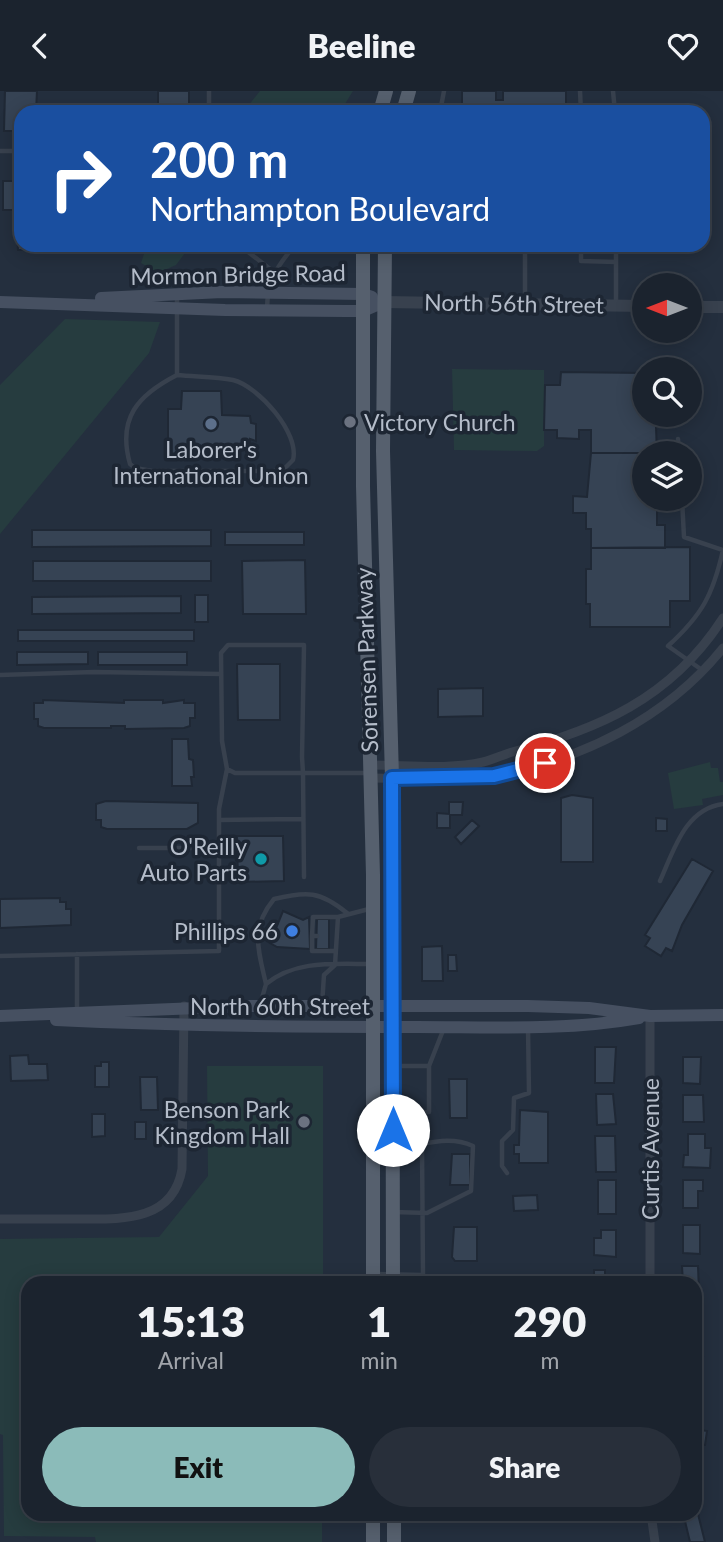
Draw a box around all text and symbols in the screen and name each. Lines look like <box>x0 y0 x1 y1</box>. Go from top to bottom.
text: Beeline <box>307 26 416 65</box>
icon: back <box>21 27 59 65</box>
icon: heart <box>664 27 702 65</box>
text: 200 m <box>150 130 288 188</box>
icon: right <box>35 133 126 224</box>
text: Northampton Boulevard <box>150 189 490 228</box>
street label: Mormon Bridge Road <box>130 258 346 290</box>
north arrow <box>632 273 702 343</box>
map controls <box>632 273 702 511</box>
street label: North 56th Street <box>424 287 605 319</box>
button: search <box>632 357 702 427</box>
place label: Victory Church <box>364 408 516 436</box>
marker: Victory Church <box>342 414 358 430</box>
marker: Laborer's International Union <box>203 416 219 432</box>
place label: Laborer's International Union <box>113 435 309 489</box>
button: layers <box>632 441 702 511</box>
street label: Sorensen Parkway <box>349 567 383 753</box>
pin <box>515 733 575 793</box>
icon: arrive <box>526 744 564 782</box>
place label: O'Reilly Auto Parts <box>140 832 247 886</box>
marker: O'Reilly Auto Parts <box>253 851 269 867</box>
place label: Phillips 66 <box>174 917 278 945</box>
marker: Phillips 66 <box>284 923 300 939</box>
street label: North 60th Street <box>190 992 371 1020</box>
street label: Curtis Avenue <box>636 1078 664 1220</box>
position arrow <box>356 1093 430 1167</box>
place label: Benson Park Kingdom Hall <box>154 1095 290 1149</box>
marker: Benson Park Kingdom Hall <box>296 1114 312 1130</box>
text: 15:13 <box>137 1296 245 1346</box>
text: 1 <box>367 1296 391 1346</box>
text: 290 <box>513 1296 586 1346</box>
text: Arrival <box>158 1346 224 1374</box>
text: min <box>361 1346 398 1374</box>
text: m <box>540 1346 559 1374</box>
button: Exit <box>42 1427 355 1507</box>
button: Share <box>369 1427 681 1507</box>

